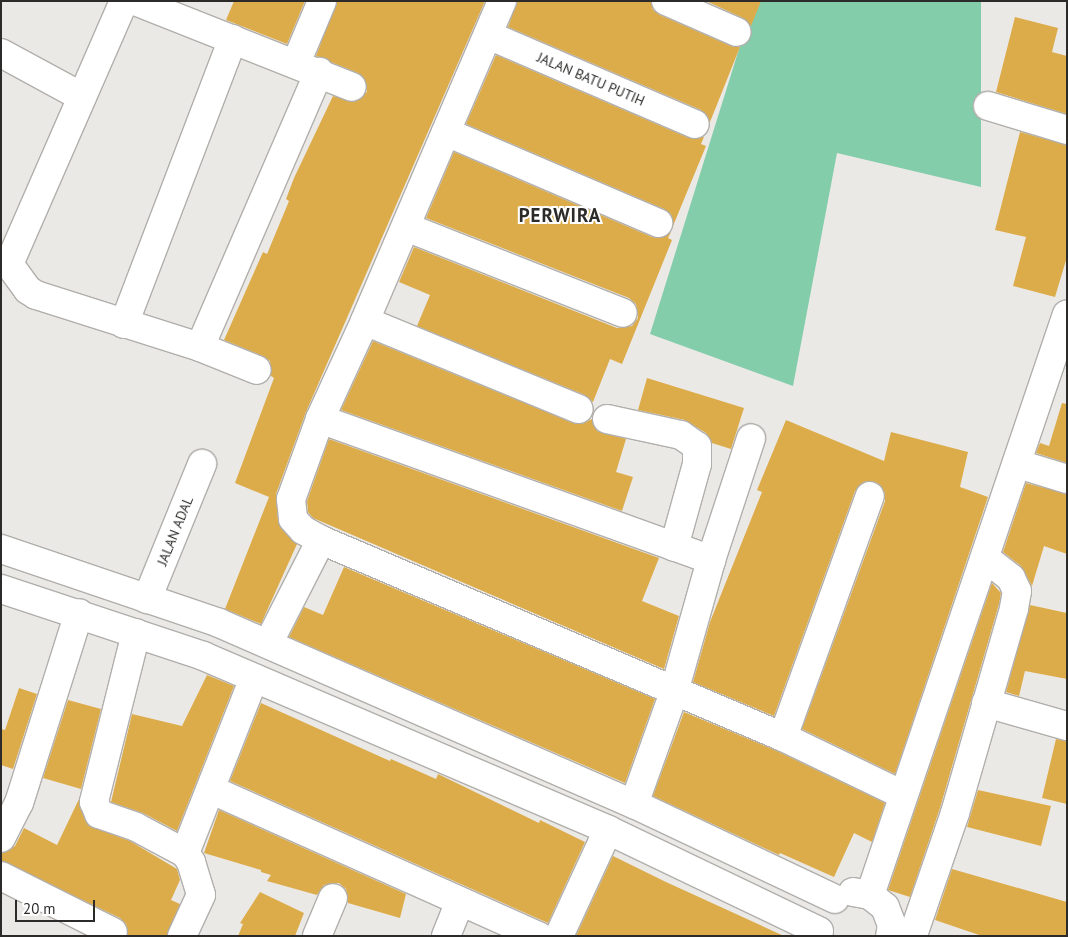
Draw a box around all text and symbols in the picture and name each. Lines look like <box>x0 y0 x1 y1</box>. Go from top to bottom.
street label: JALAN BATU PUTIH <box>535 49 647 109</box>
district label: PERWIRA <box>518 205 602 227</box>
street label: JALAN ADAL <box>153 494 197 568</box>
scale bar <box>18 890 98 922</box>
text: 20 m <box>23 899 56 918</box>

